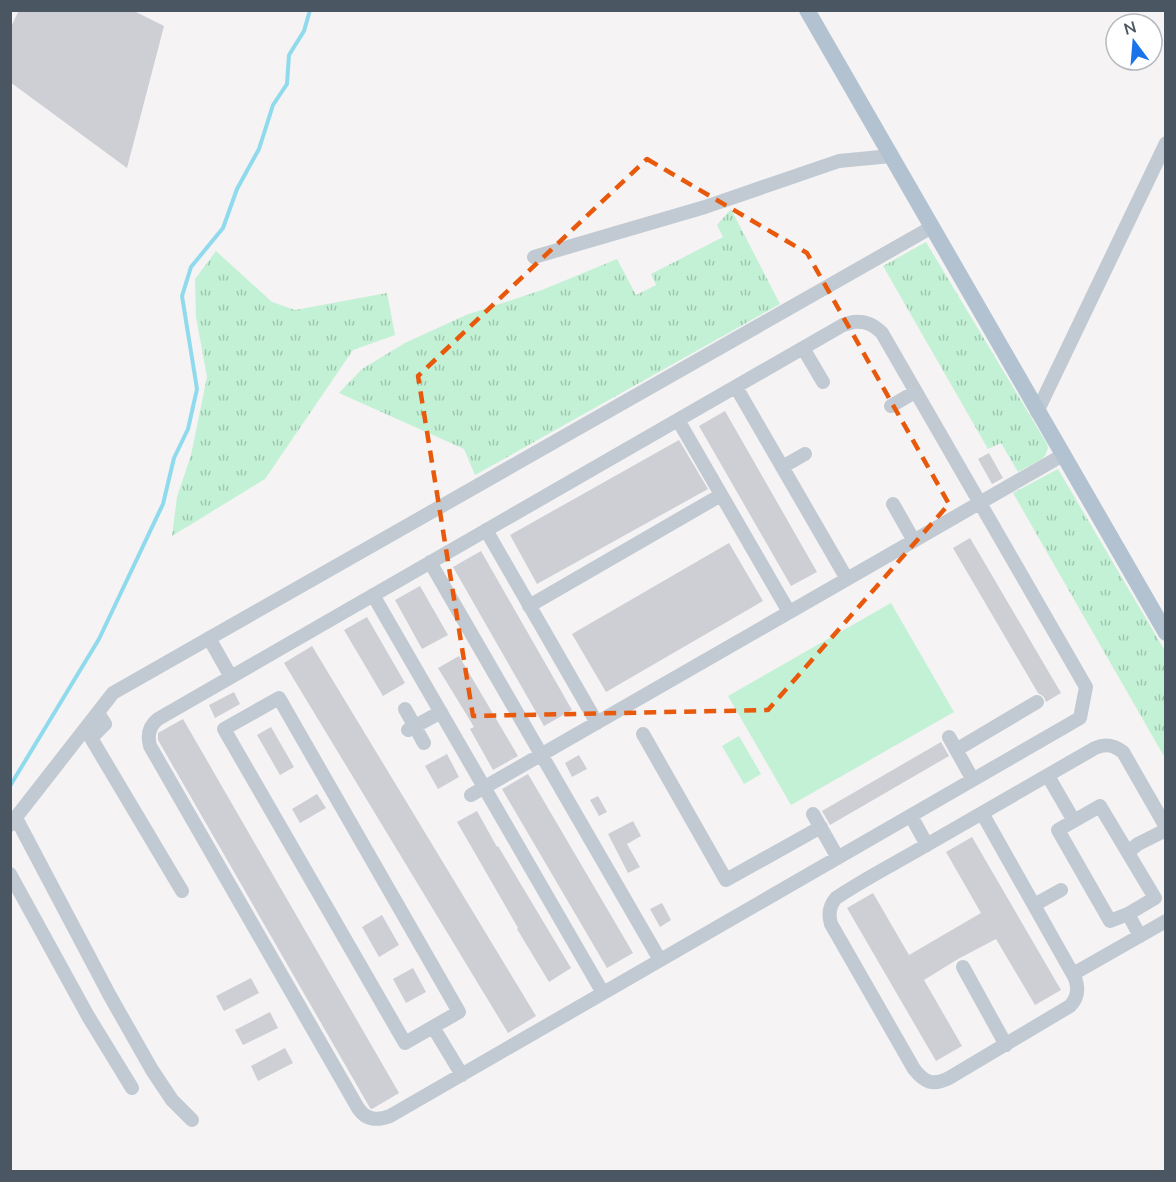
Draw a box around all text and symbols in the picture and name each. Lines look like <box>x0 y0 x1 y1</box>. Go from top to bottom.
north arrow <box>1104 12 1164 72</box>
text: N <box>1121 16 1138 39</box>

